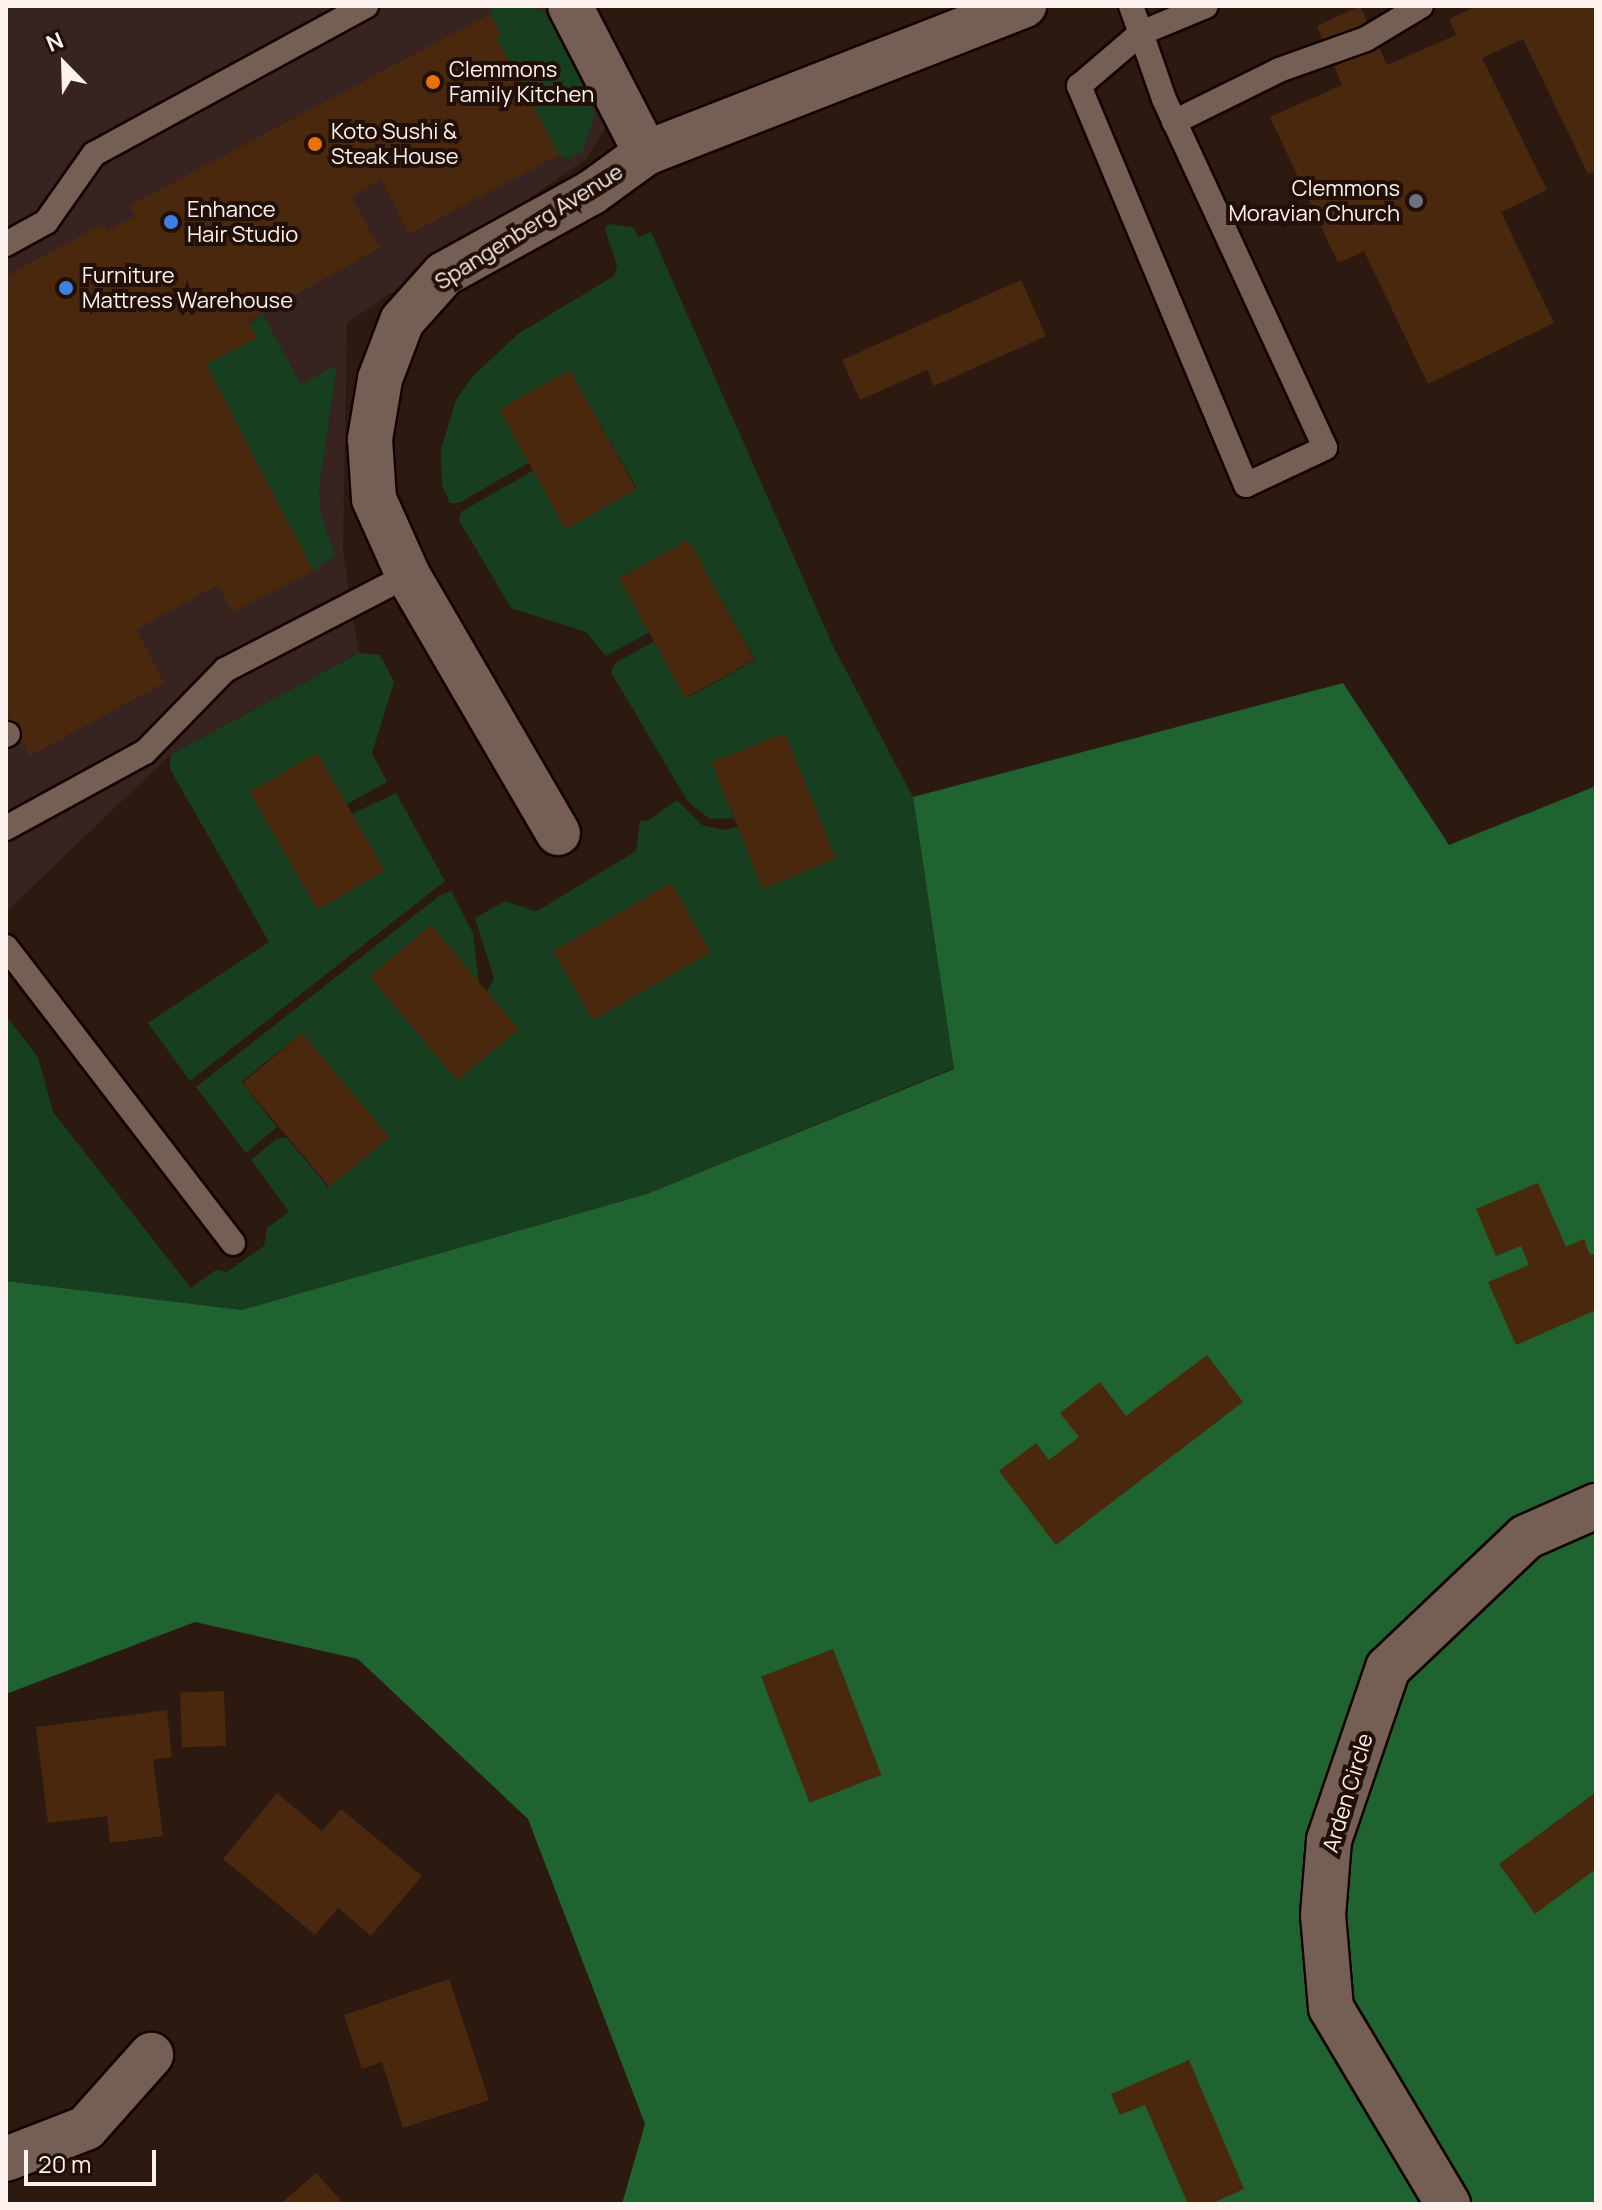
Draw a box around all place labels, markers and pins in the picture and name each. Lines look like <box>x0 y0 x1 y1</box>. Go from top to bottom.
place label: Clemmons Family Kitchen <box>449 56 594 108</box>
marker: Clemmons Family Kitchen <box>424 73 442 91</box>
place label: Koto Sushi & Steak House <box>331 118 459 170</box>
marker: Koto Sushi & Steak House <box>306 135 324 153</box>
place label: Clemmons Moravian Church <box>1228 175 1400 226</box>
marker: Clemmons Moravian Church <box>1407 192 1425 210</box>
place label: Enhance Hair Studio <box>187 196 298 248</box>
marker: Enhance Hair Studio <box>162 213 180 231</box>
place label: Furniture Mattress Warehouse <box>82 262 293 314</box>
marker: Furniture Mattress Warehouse <box>57 279 75 297</box>

